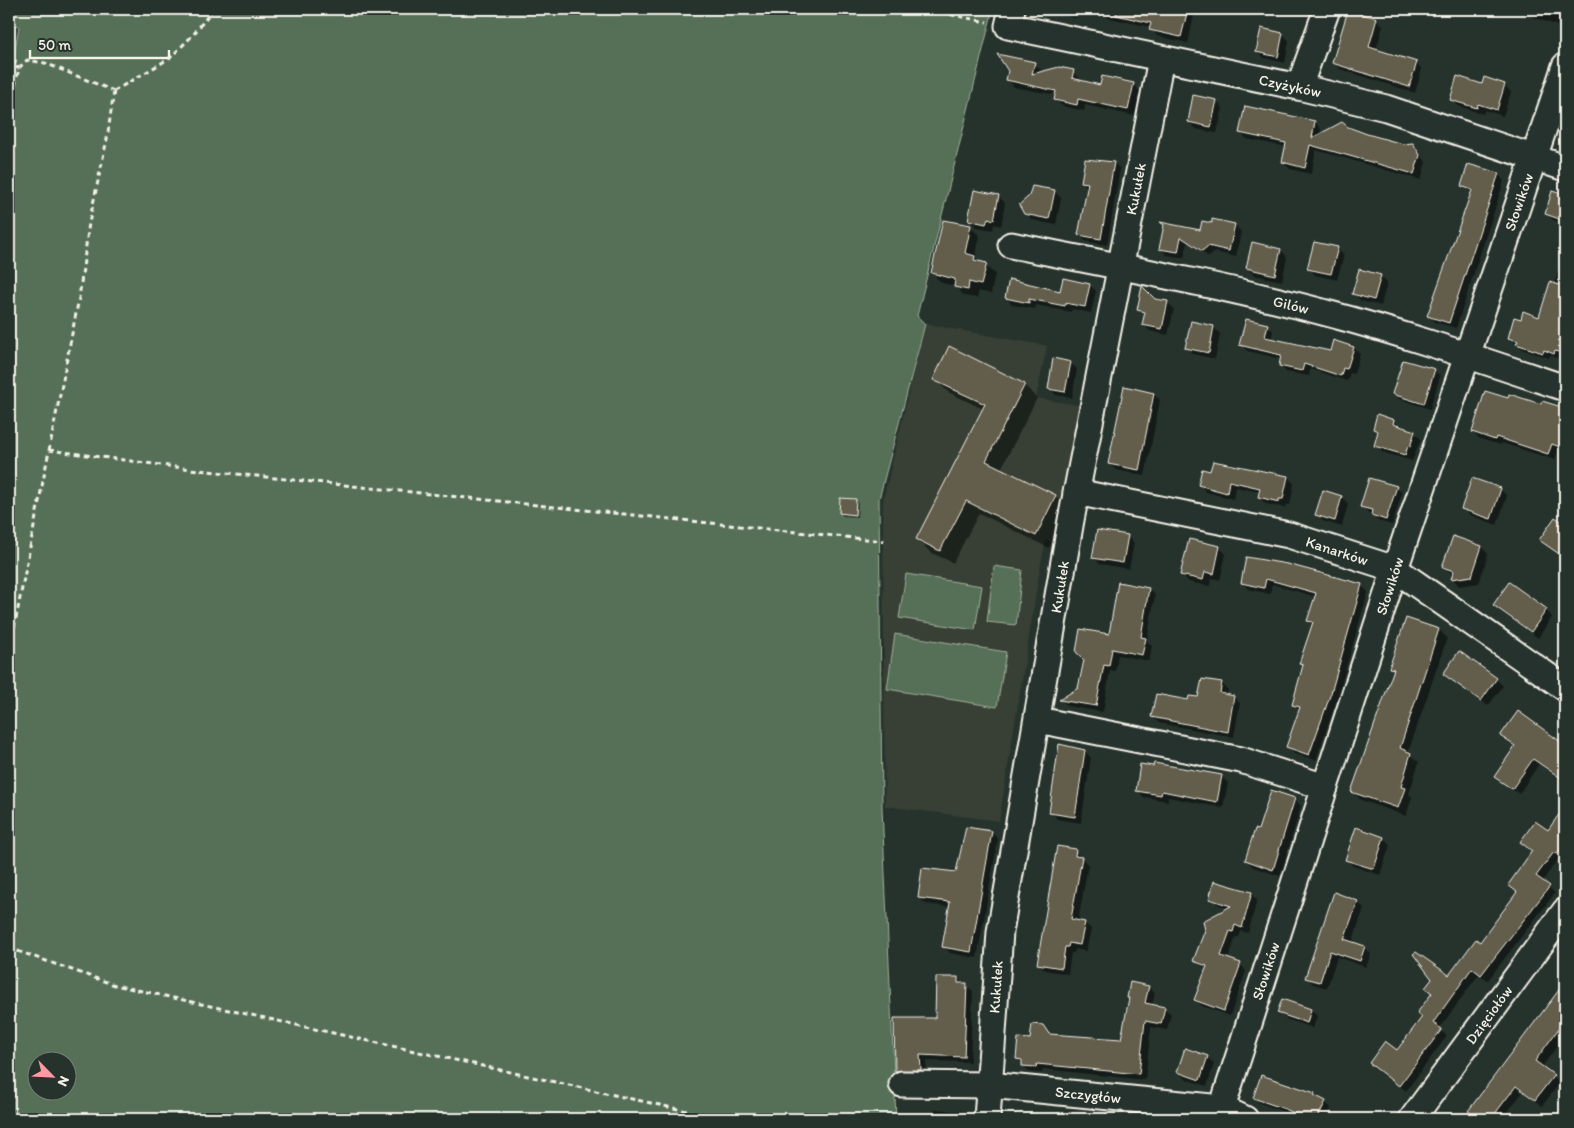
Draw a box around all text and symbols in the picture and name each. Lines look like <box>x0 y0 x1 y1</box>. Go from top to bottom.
scale bar <box>30 28 169 60</box>
text: 50 m <box>38 36 71 54</box>
street label: Czyżyków <box>1257 71 1323 101</box>
street label: Kukułek <box>1122 161 1150 217</box>
street label: Słowików <box>1501 171 1537 233</box>
street label: Gilów <box>1271 292 1311 318</box>
street label: Kanarków <box>1304 532 1370 570</box>
street label: Słowików <box>1372 555 1408 617</box>
street label: Kukułek <box>1047 559 1073 614</box>
street label: Słowików <box>1248 940 1284 1002</box>
street label: Kukułek <box>985 960 1007 1014</box>
street label: Dzięciołów <box>1462 982 1516 1048</box>
north arrow <box>28 1050 78 1100</box>
text: N <box>54 1073 73 1089</box>
street label: Szczygłów <box>1054 1083 1122 1107</box>

